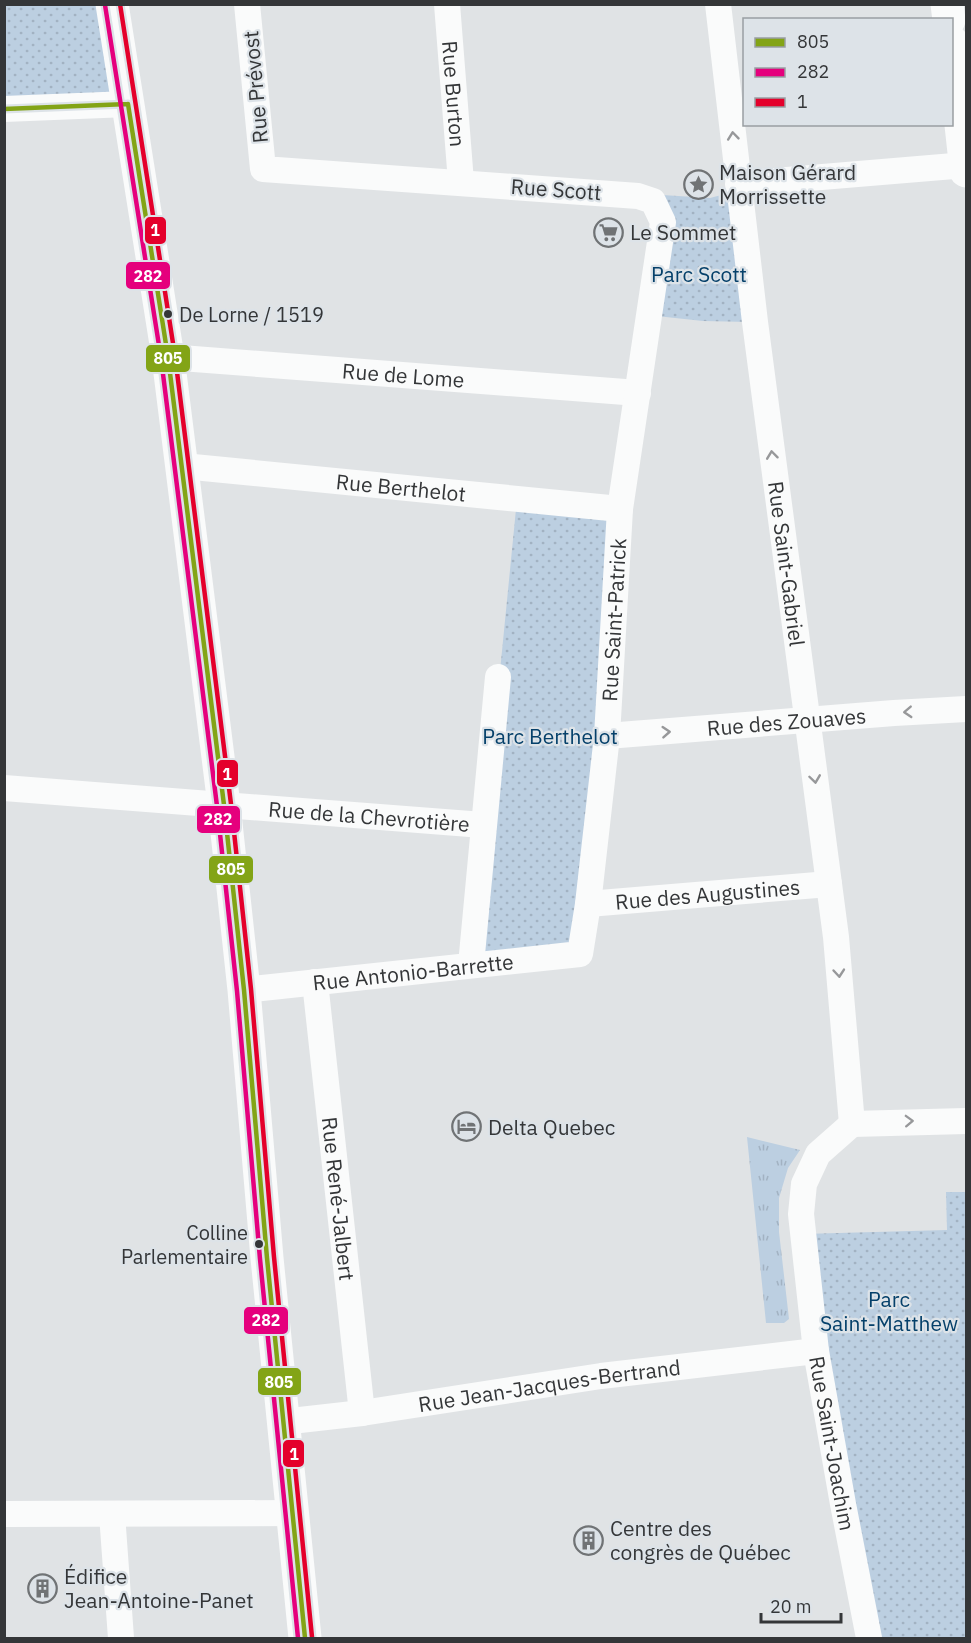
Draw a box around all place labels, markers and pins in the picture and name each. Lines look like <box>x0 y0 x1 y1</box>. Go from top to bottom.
place label: Maison Gérard Morrissette <box>719 158 856 210</box>
place icon: Maison Gérard Morrissette <box>682 168 714 200</box>
supermarket icon: Le Sommet <box>593 216 625 248</box>
place label: Le Sommet <box>630 218 736 246</box>
place label: De Lorne / 1519 <box>179 301 324 328</box>
marker: De Lorne / 1519 <box>162 308 174 320</box>
hotel icon: Delta Quebec <box>451 1111 483 1143</box>
place label: Delta Quebec <box>488 1113 615 1141</box>
place label: Colline Parlementaire <box>121 1219 248 1270</box>
marker: Colline Parlementaire <box>253 1238 265 1250</box>
place label: Centre des congrès de Québec <box>610 1514 791 1566</box>
building icon: Centre des congrès de Québec <box>573 1524 605 1556</box>
place label: Édifice Jean-Antoine-Panet <box>64 1562 254 1614</box>
building icon: Édifice Jean-Antoine-Panet <box>27 1572 59 1604</box>

